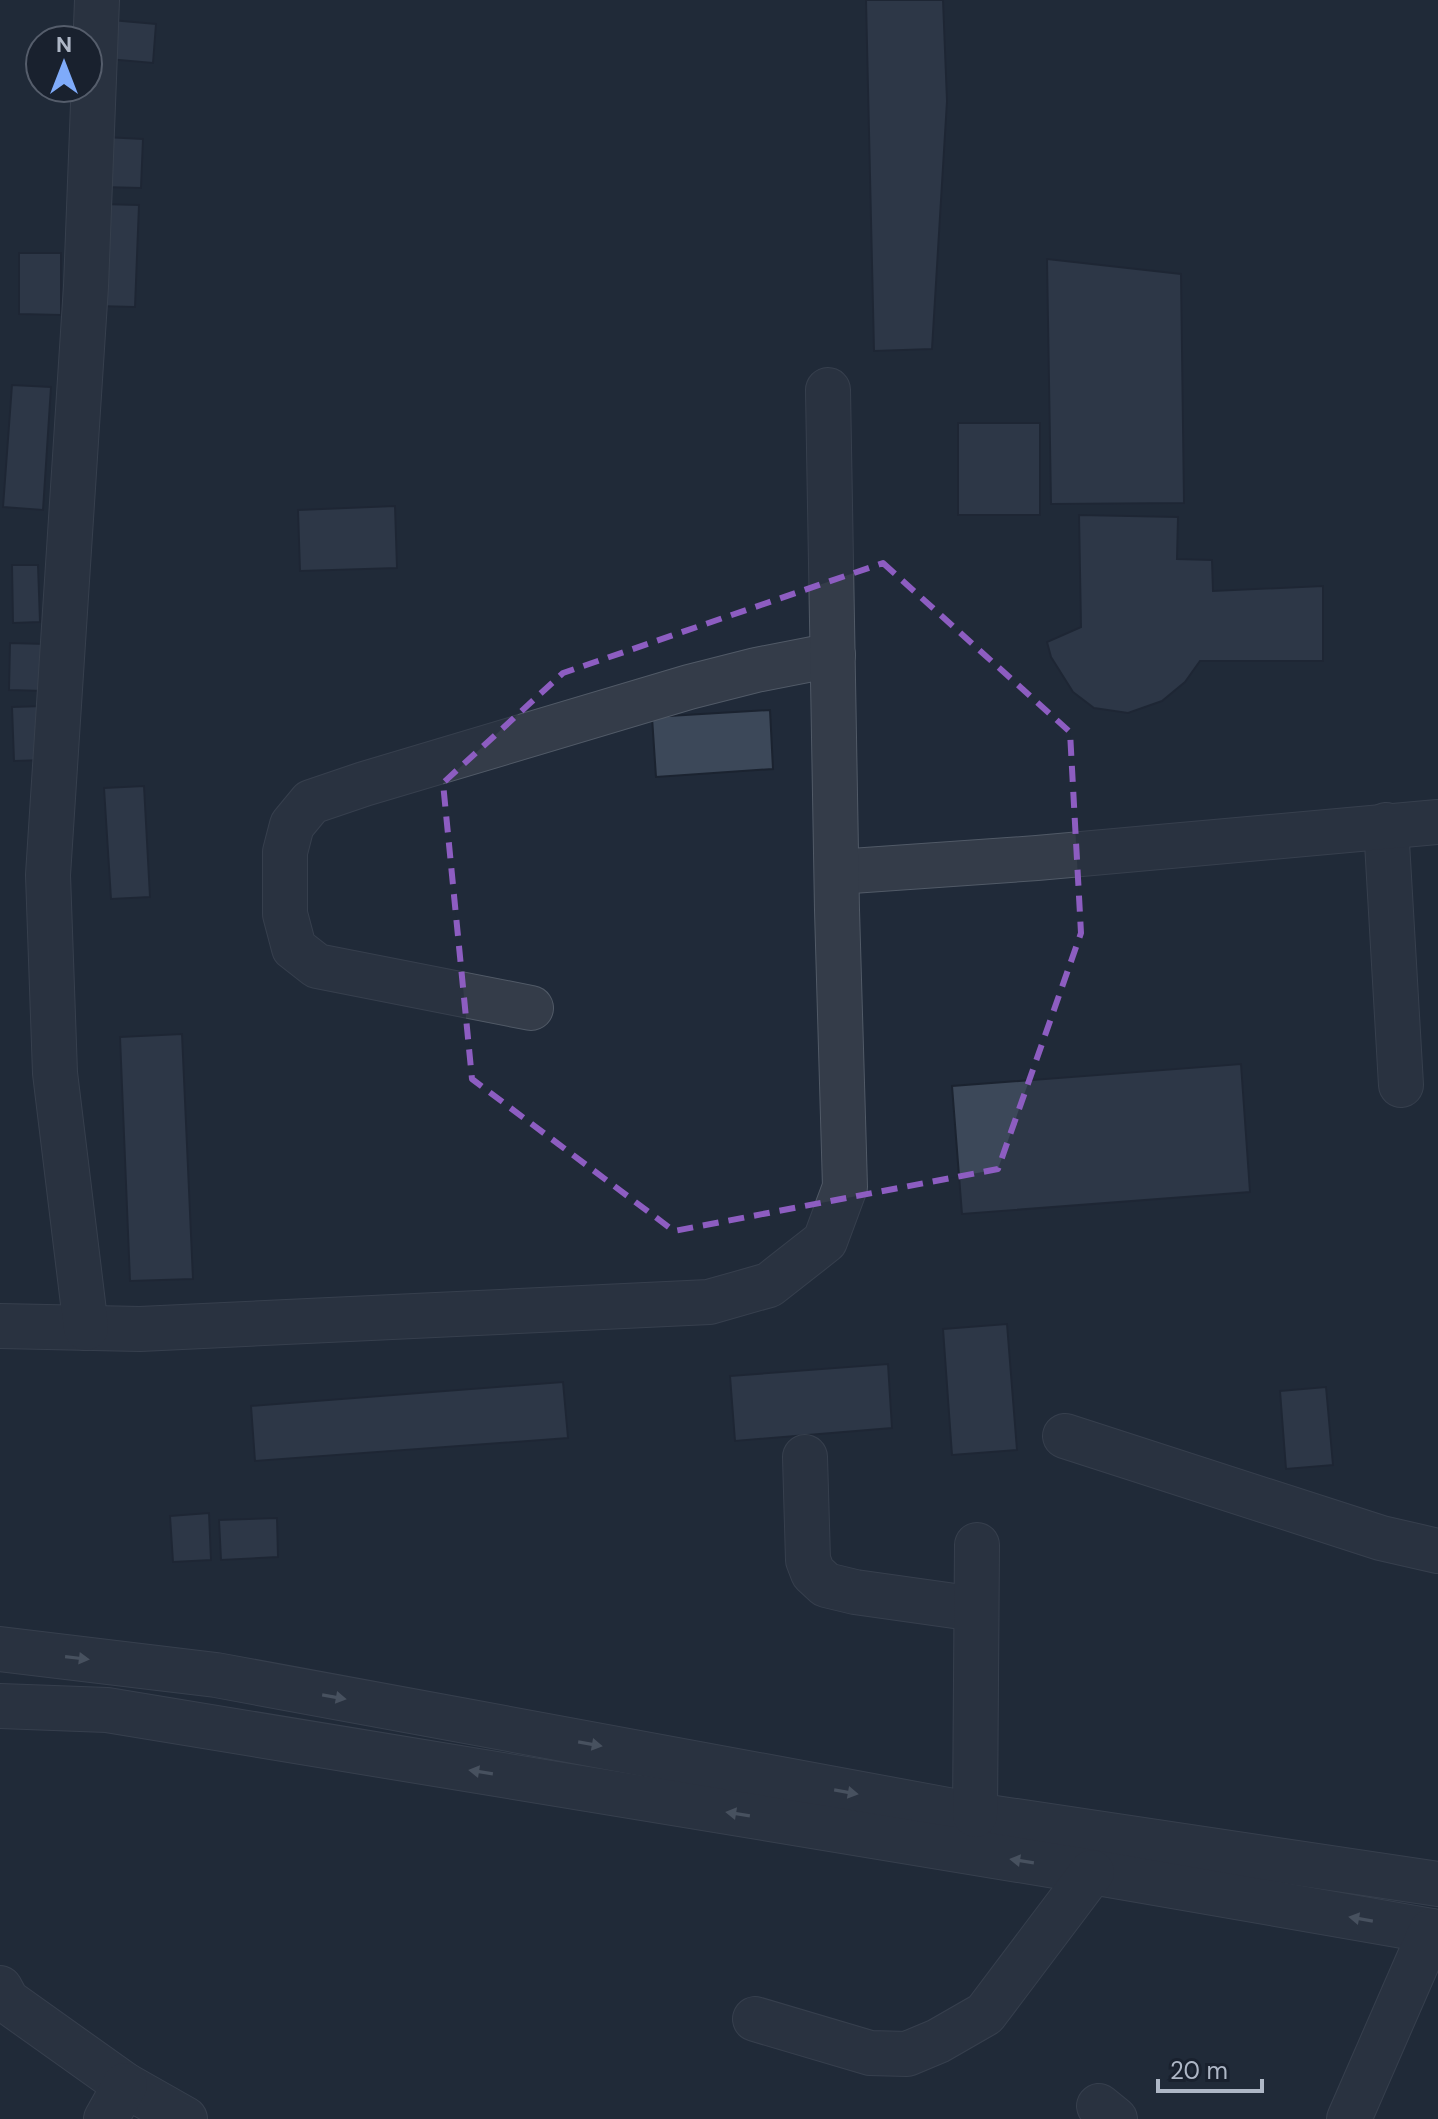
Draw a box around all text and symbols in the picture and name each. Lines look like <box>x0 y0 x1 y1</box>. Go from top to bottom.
north arrow <box>24 24 104 104</box>
text: N <box>56 30 72 59</box>
one-way arrow <box>65 1652 90 1665</box>
one-way arrow <box>322 1691 347 1703</box>
one-way arrow <box>578 1739 603 1751</box>
one-way arrow <box>469 1765 494 1777</box>
one-way arrow <box>833 1786 858 1798</box>
one-way arrow <box>725 1807 750 1820</box>
one-way arrow <box>1009 1854 1034 1866</box>
one-way arrow <box>1348 1912 1373 1925</box>
scale bar <box>1158 2043 1262 2093</box>
text: 20 m <box>1170 2055 1228 2086</box>

